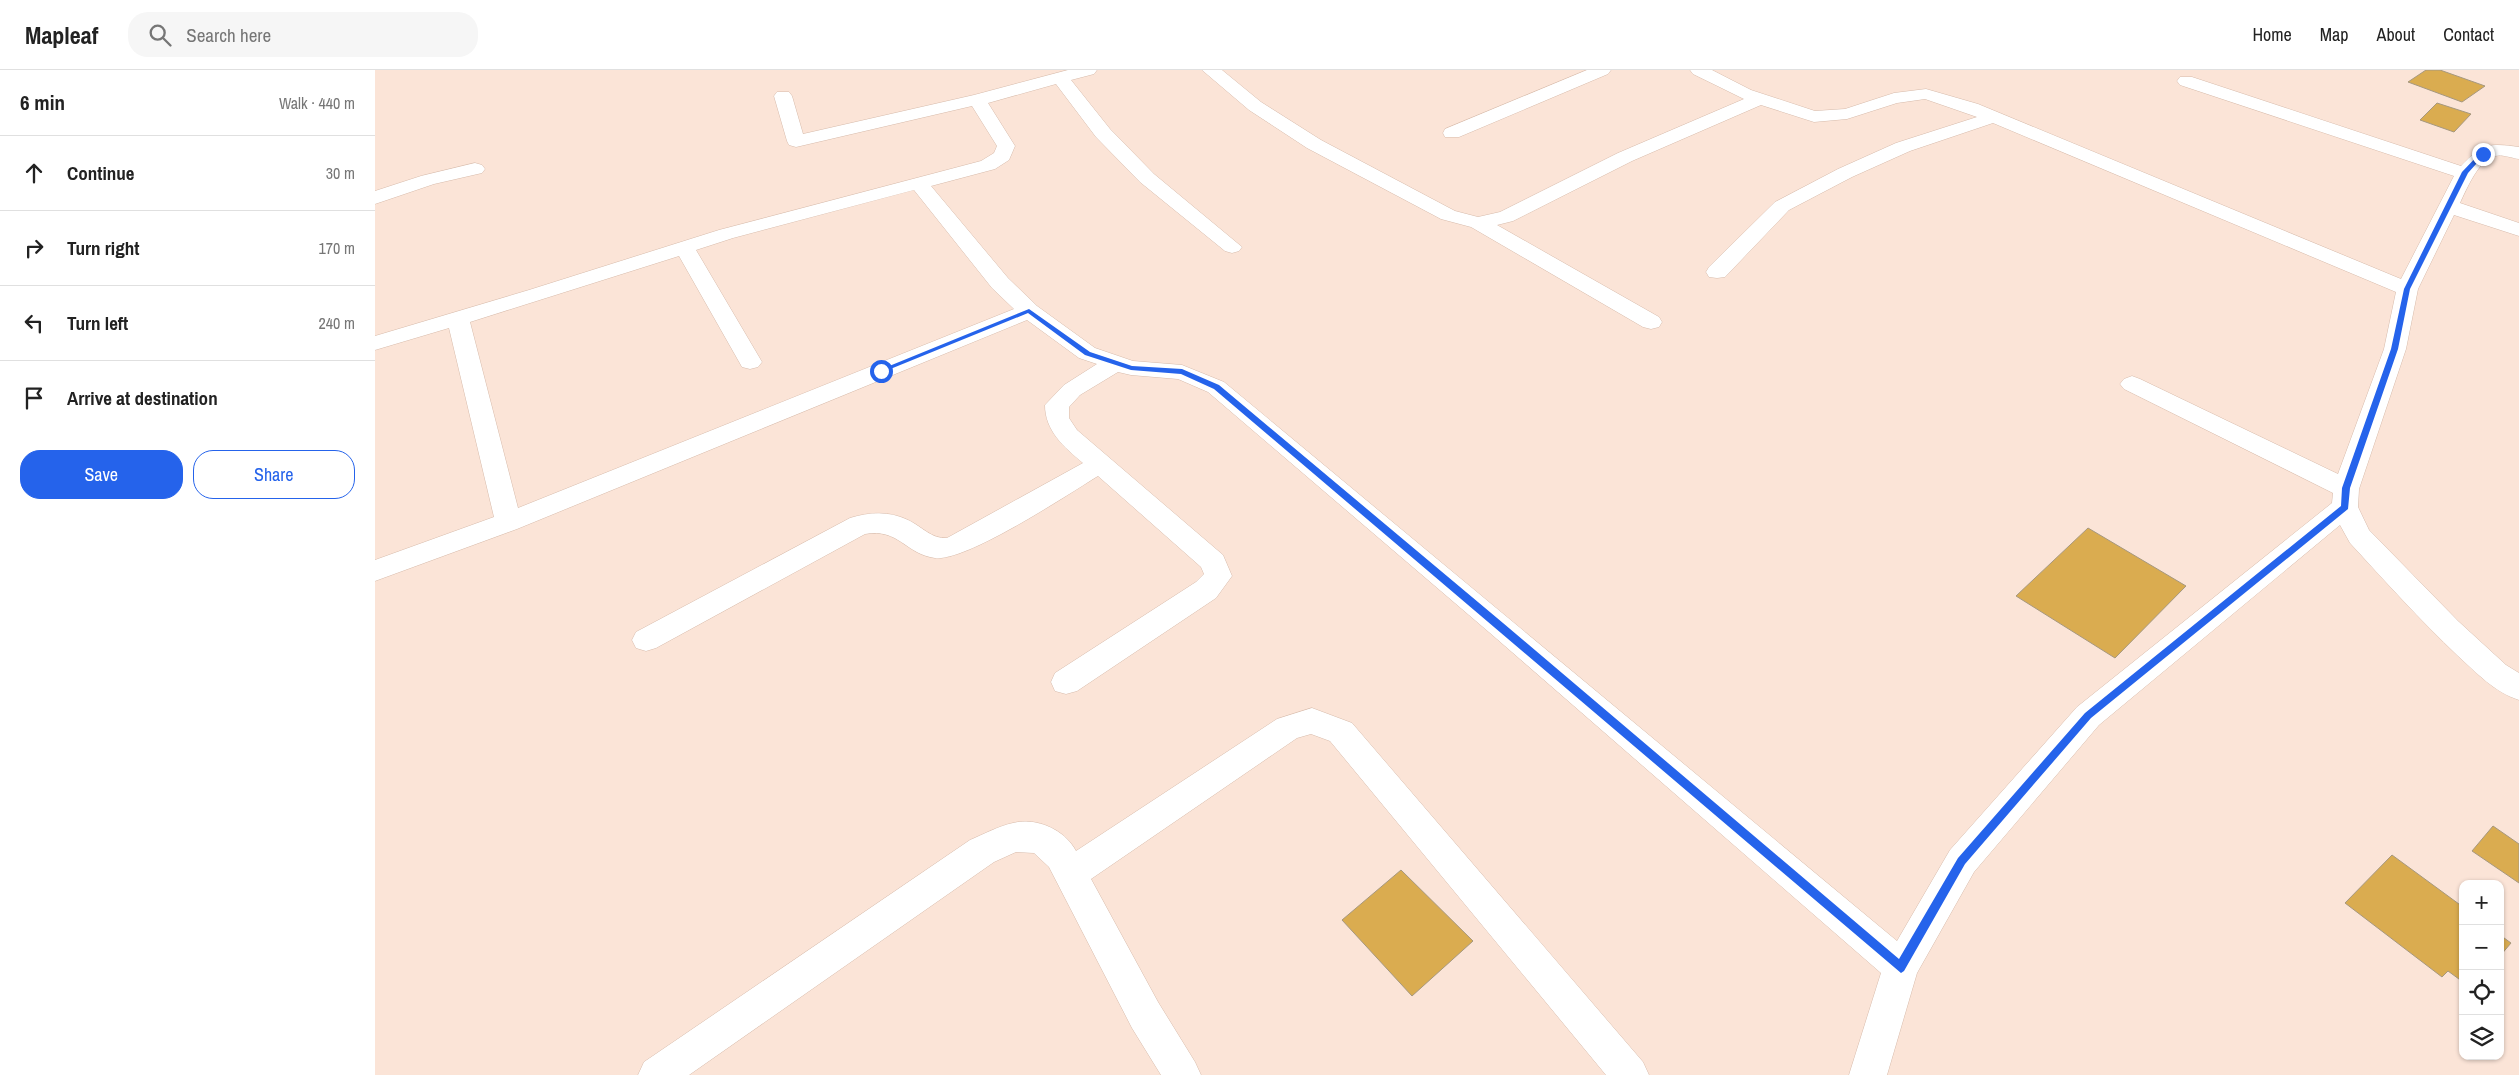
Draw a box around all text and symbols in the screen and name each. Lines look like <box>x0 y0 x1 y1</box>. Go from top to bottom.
search box <box>128 12 478 57</box>
text: Mapleaf <box>25 19 98 51</box>
icon: search <box>146 21 174 49</box>
text: Search here <box>186 22 271 48</box>
text: Home <box>2252 22 2292 47</box>
text: Map <box>2320 22 2349 47</box>
text: About <box>2377 22 2415 47</box>
text: Contact <box>2443 22 2494 47</box>
text: 6 min <box>20 88 65 117</box>
text: Walk · 440 m <box>279 92 355 114</box>
route end <box>2472 143 2495 166</box>
icon: ahead <box>20 159 48 187</box>
text: Continue <box>67 160 135 186</box>
text: 30 m <box>326 162 355 184</box>
icon: right <box>20 234 48 262</box>
text: Turn right <box>67 235 139 261</box>
text: 170 m <box>319 237 355 259</box>
icon: left <box>20 309 48 337</box>
text: Turn left <box>67 310 128 336</box>
text: 240 m <box>319 312 355 334</box>
route start <box>870 360 893 383</box>
icon: arrive <box>20 384 48 412</box>
text: Arrive at destination <box>67 385 218 411</box>
button: Save <box>20 450 183 499</box>
button: Share <box>193 450 355 499</box>
map controls <box>2459 880 2504 1060</box>
button: + <box>2459 880 2504 925</box>
button: − <box>2459 925 2504 970</box>
button: locate <box>2459 970 2504 1015</box>
button: layers <box>2459 1015 2504 1060</box>

